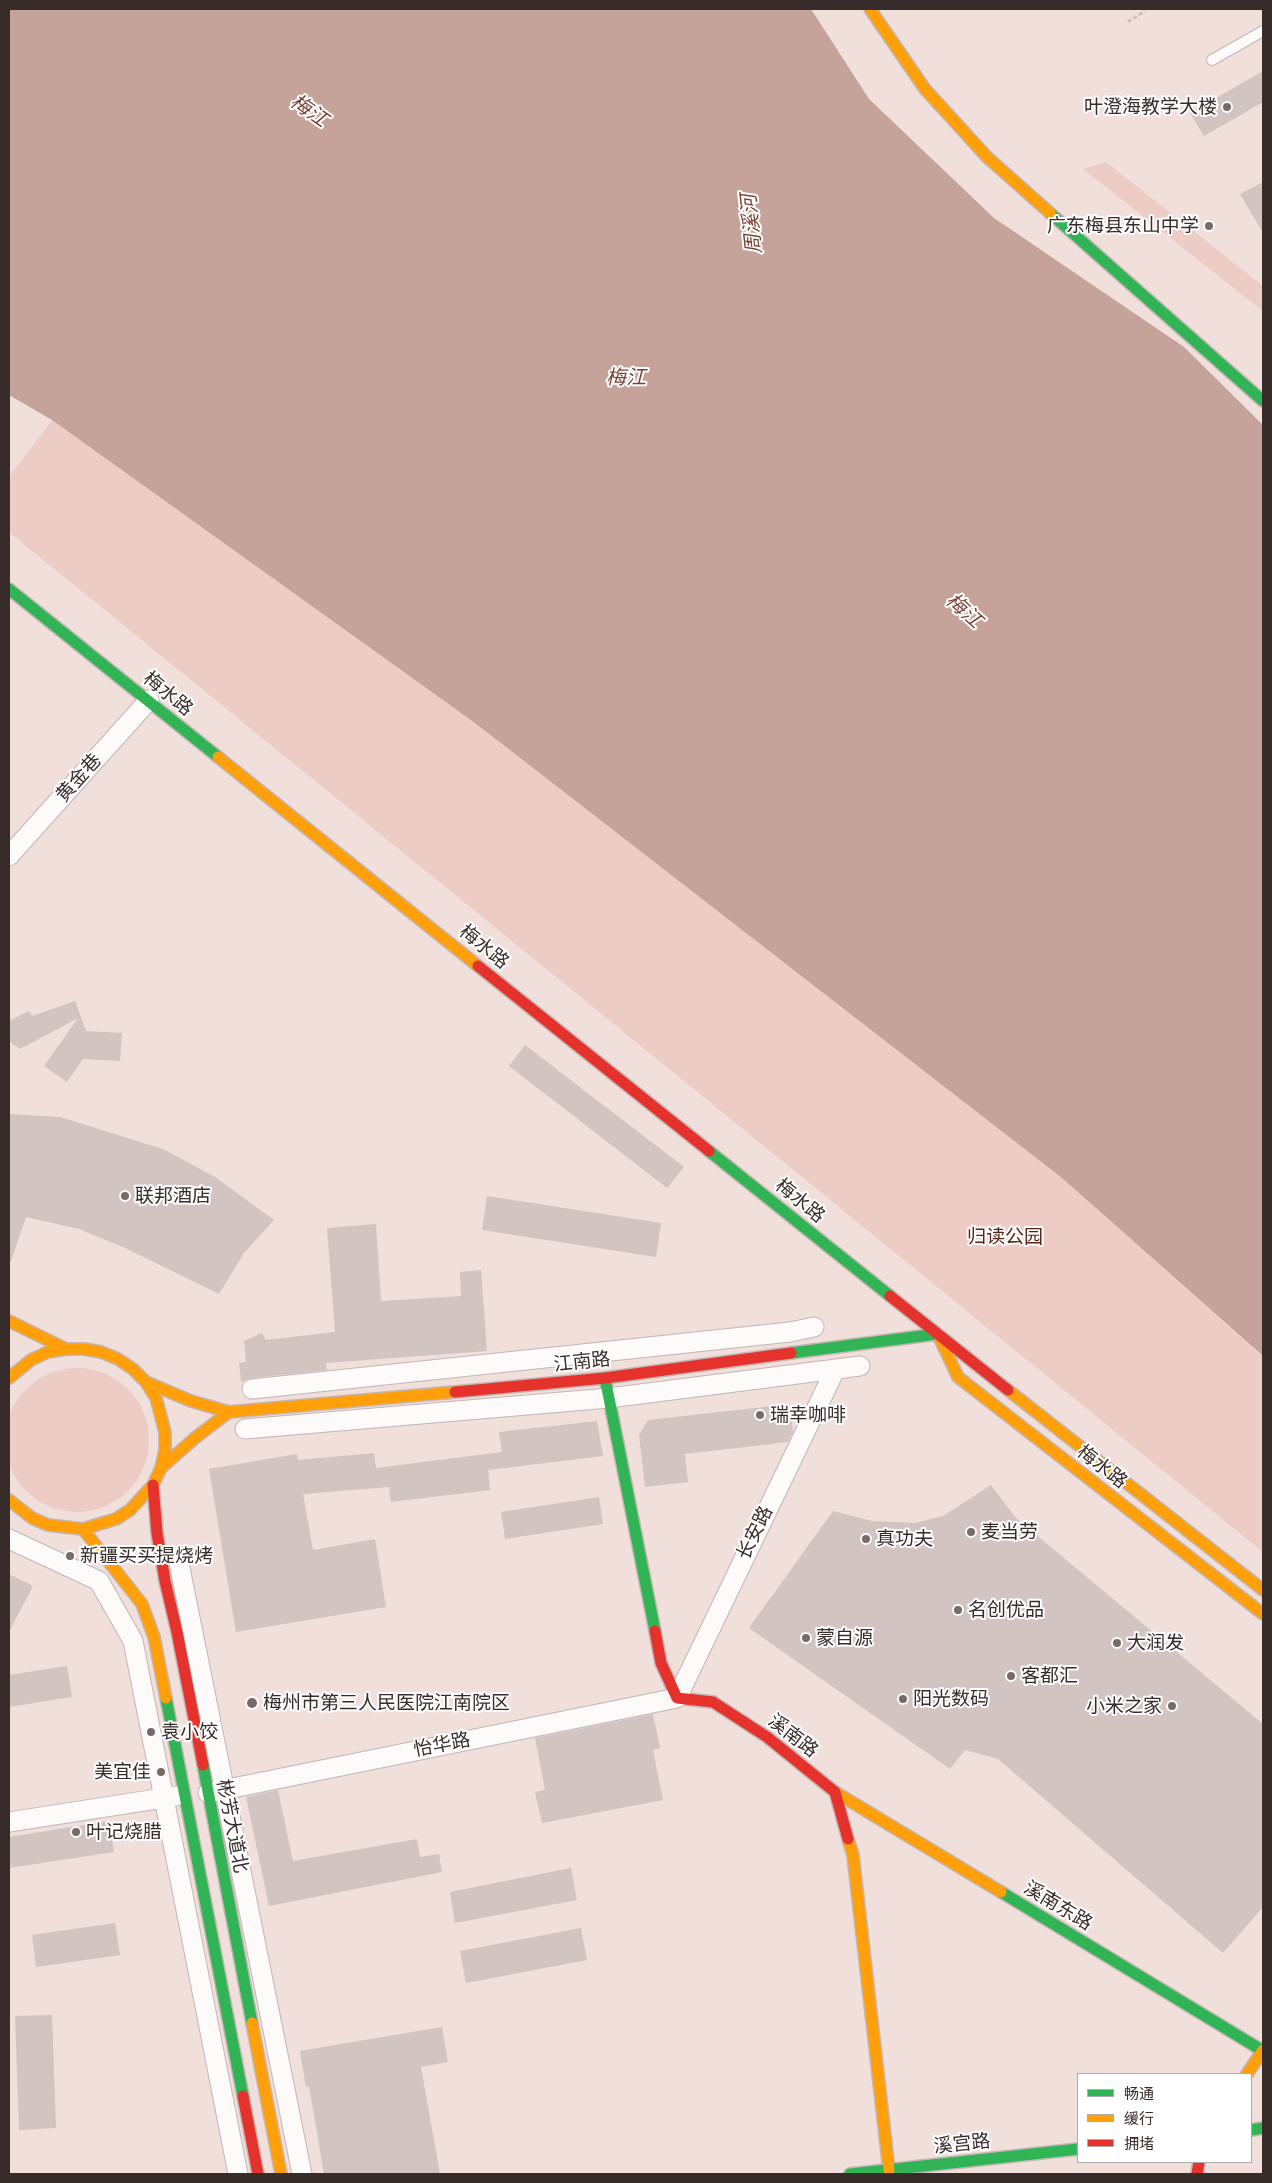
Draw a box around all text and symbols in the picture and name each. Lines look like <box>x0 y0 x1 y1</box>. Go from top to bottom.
water label: 梅江 <box>286 90 332 132</box>
place label: 叶澄海教学大楼 <box>1084 96 1217 118</box>
marker: 叶澄海教学大楼 <box>1221 101 1233 113</box>
water label: 周溪河 <box>737 193 767 255</box>
place label: 广东梅县东山中学 <box>1047 215 1199 237</box>
marker: 广东梅县东山中学 <box>1203 220 1215 232</box>
water label: 梅江 <box>606 366 646 390</box>
water label: 梅江 <box>941 589 987 633</box>
street label: 梅水路 <box>139 667 197 721</box>
street label: 黄金巷 <box>51 749 107 807</box>
street label: 梅水路 <box>455 920 513 974</box>
street label: 梅水路 <box>771 1174 829 1228</box>
place label: 联邦酒店 <box>135 1185 211 1207</box>
marker: 联邦酒店 <box>119 1190 131 1202</box>
park label: 归读公园 <box>967 1226 1043 1248</box>
street label: 江南路 <box>552 1348 612 1376</box>
place label: 瑞幸咖啡 <box>770 1404 846 1426</box>
marker: 瑞幸咖啡 <box>754 1409 766 1421</box>
street label: 梅水路 <box>1073 1440 1131 1494</box>
street label: 长安路 <box>732 1502 778 1564</box>
place label: 麦当劳 <box>981 1521 1038 1543</box>
marker: 麦当劳 <box>965 1526 977 1538</box>
place label: 真功夫 <box>876 1528 933 1550</box>
marker: 真功夫 <box>860 1533 872 1545</box>
place label: 新疆买买提烧烤 <box>80 1545 213 1567</box>
marker: 新疆买买提烧烤 <box>64 1550 76 1562</box>
place label: 名创优品 <box>968 1599 1044 1621</box>
marker: 名创优品 <box>952 1604 964 1616</box>
place label: 蒙自源 <box>816 1627 873 1649</box>
marker: 蒙自源 <box>800 1632 812 1644</box>
place label: 大润发 <box>1127 1632 1184 1654</box>
marker: 大润发 <box>1111 1637 1123 1649</box>
place label: 客都汇 <box>1021 1665 1078 1687</box>
marker: 客都汇 <box>1005 1670 1017 1682</box>
place label: 阳光数码 <box>913 1688 989 1710</box>
place label: 梅州市第三人民医院江南院区 <box>263 1692 510 1714</box>
marker: 阳光数码 <box>897 1693 909 1705</box>
place label: 小米之家 <box>1086 1695 1162 1717</box>
marker: 梅州市第三人民医院江南院区 <box>245 1696 259 1710</box>
marker: 小米之家 <box>1166 1700 1178 1712</box>
street label: 溪南路 <box>764 1709 822 1763</box>
place label: 袁小饺 <box>161 1721 218 1743</box>
marker: 袁小饺 <box>145 1726 157 1738</box>
street label: 怡华路 <box>412 1728 472 1762</box>
place label: 美宜佳 <box>94 1761 151 1783</box>
marker: 美宜佳 <box>155 1766 167 1778</box>
street label: 彬芳大道北 <box>212 1777 252 1875</box>
place label: 叶记烧腊 <box>86 1821 162 1843</box>
marker: 叶记烧腊 <box>70 1826 82 1838</box>
street label: 溪南东路 <box>1020 1877 1096 1935</box>
legend <box>1077 2073 1252 2163</box>
text: 畅通 <box>1124 2087 1154 2102</box>
text: 缓行 <box>1124 2112 1154 2127</box>
street label: 溪宫路 <box>932 2130 992 2158</box>
text: 拥堵 <box>1124 2137 1154 2152</box>

